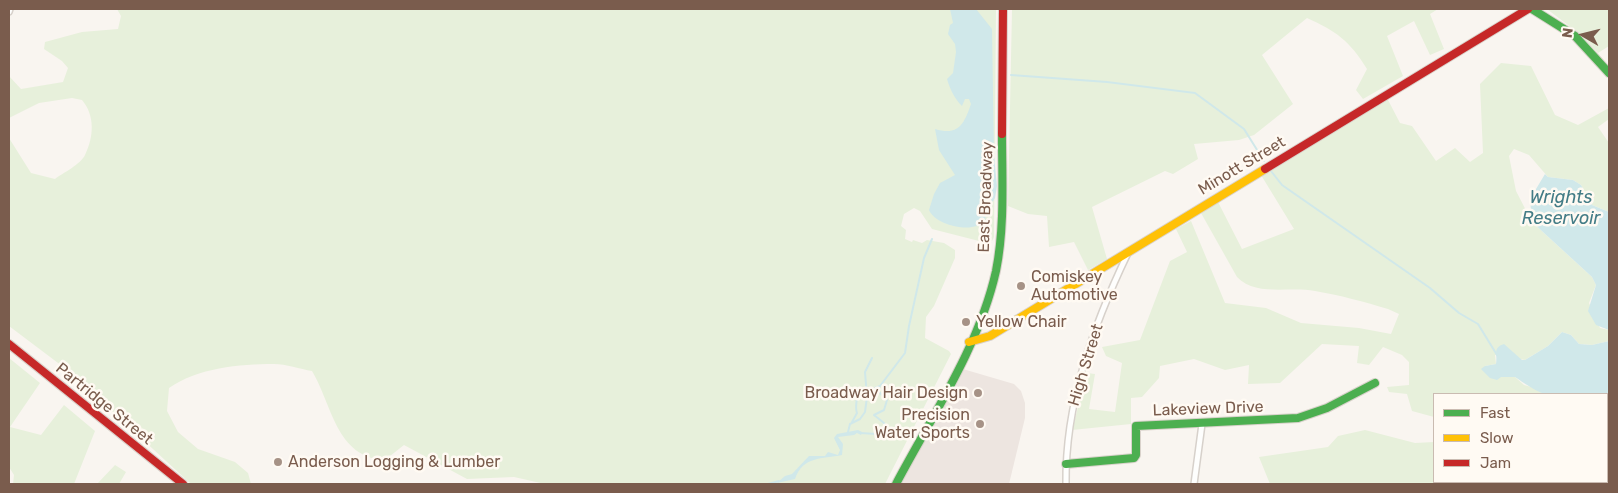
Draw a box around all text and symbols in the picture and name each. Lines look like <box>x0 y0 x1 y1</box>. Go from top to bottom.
north arrow <box>1558 10 1608 60</box>
text: N <box>1559 27 1577 39</box>
street label: Minott Street <box>1195 133 1289 199</box>
street label: East Broadway <box>974 141 998 253</box>
water label: Wrights Reservoir <box>1522 187 1600 230</box>
place label: Comiskey Automotive <box>1031 267 1118 305</box>
marker: Comiskey Automotive <box>1015 280 1027 292</box>
place label: Yellow Chair <box>976 312 1067 332</box>
marker: Yellow Chair <box>960 316 972 328</box>
street label: High Street <box>1064 322 1108 408</box>
street label: Partridge Street <box>52 359 156 449</box>
place label: Broadway Hair Design <box>804 383 968 403</box>
marker: Broadway Hair Design <box>972 387 984 399</box>
legend <box>1433 393 1608 483</box>
street label: Lakeview Drive <box>1152 397 1264 421</box>
text: Fast <box>1480 404 1510 422</box>
place label: Precision Water Sports <box>874 405 970 443</box>
marker: Precision Water Sports <box>974 418 986 430</box>
text: Slow <box>1480 429 1513 447</box>
place label: Anderson Logging & Lumber <box>288 452 500 472</box>
text: Jam <box>1480 454 1511 472</box>
marker: Anderson Logging & Lumber <box>272 456 284 468</box>

